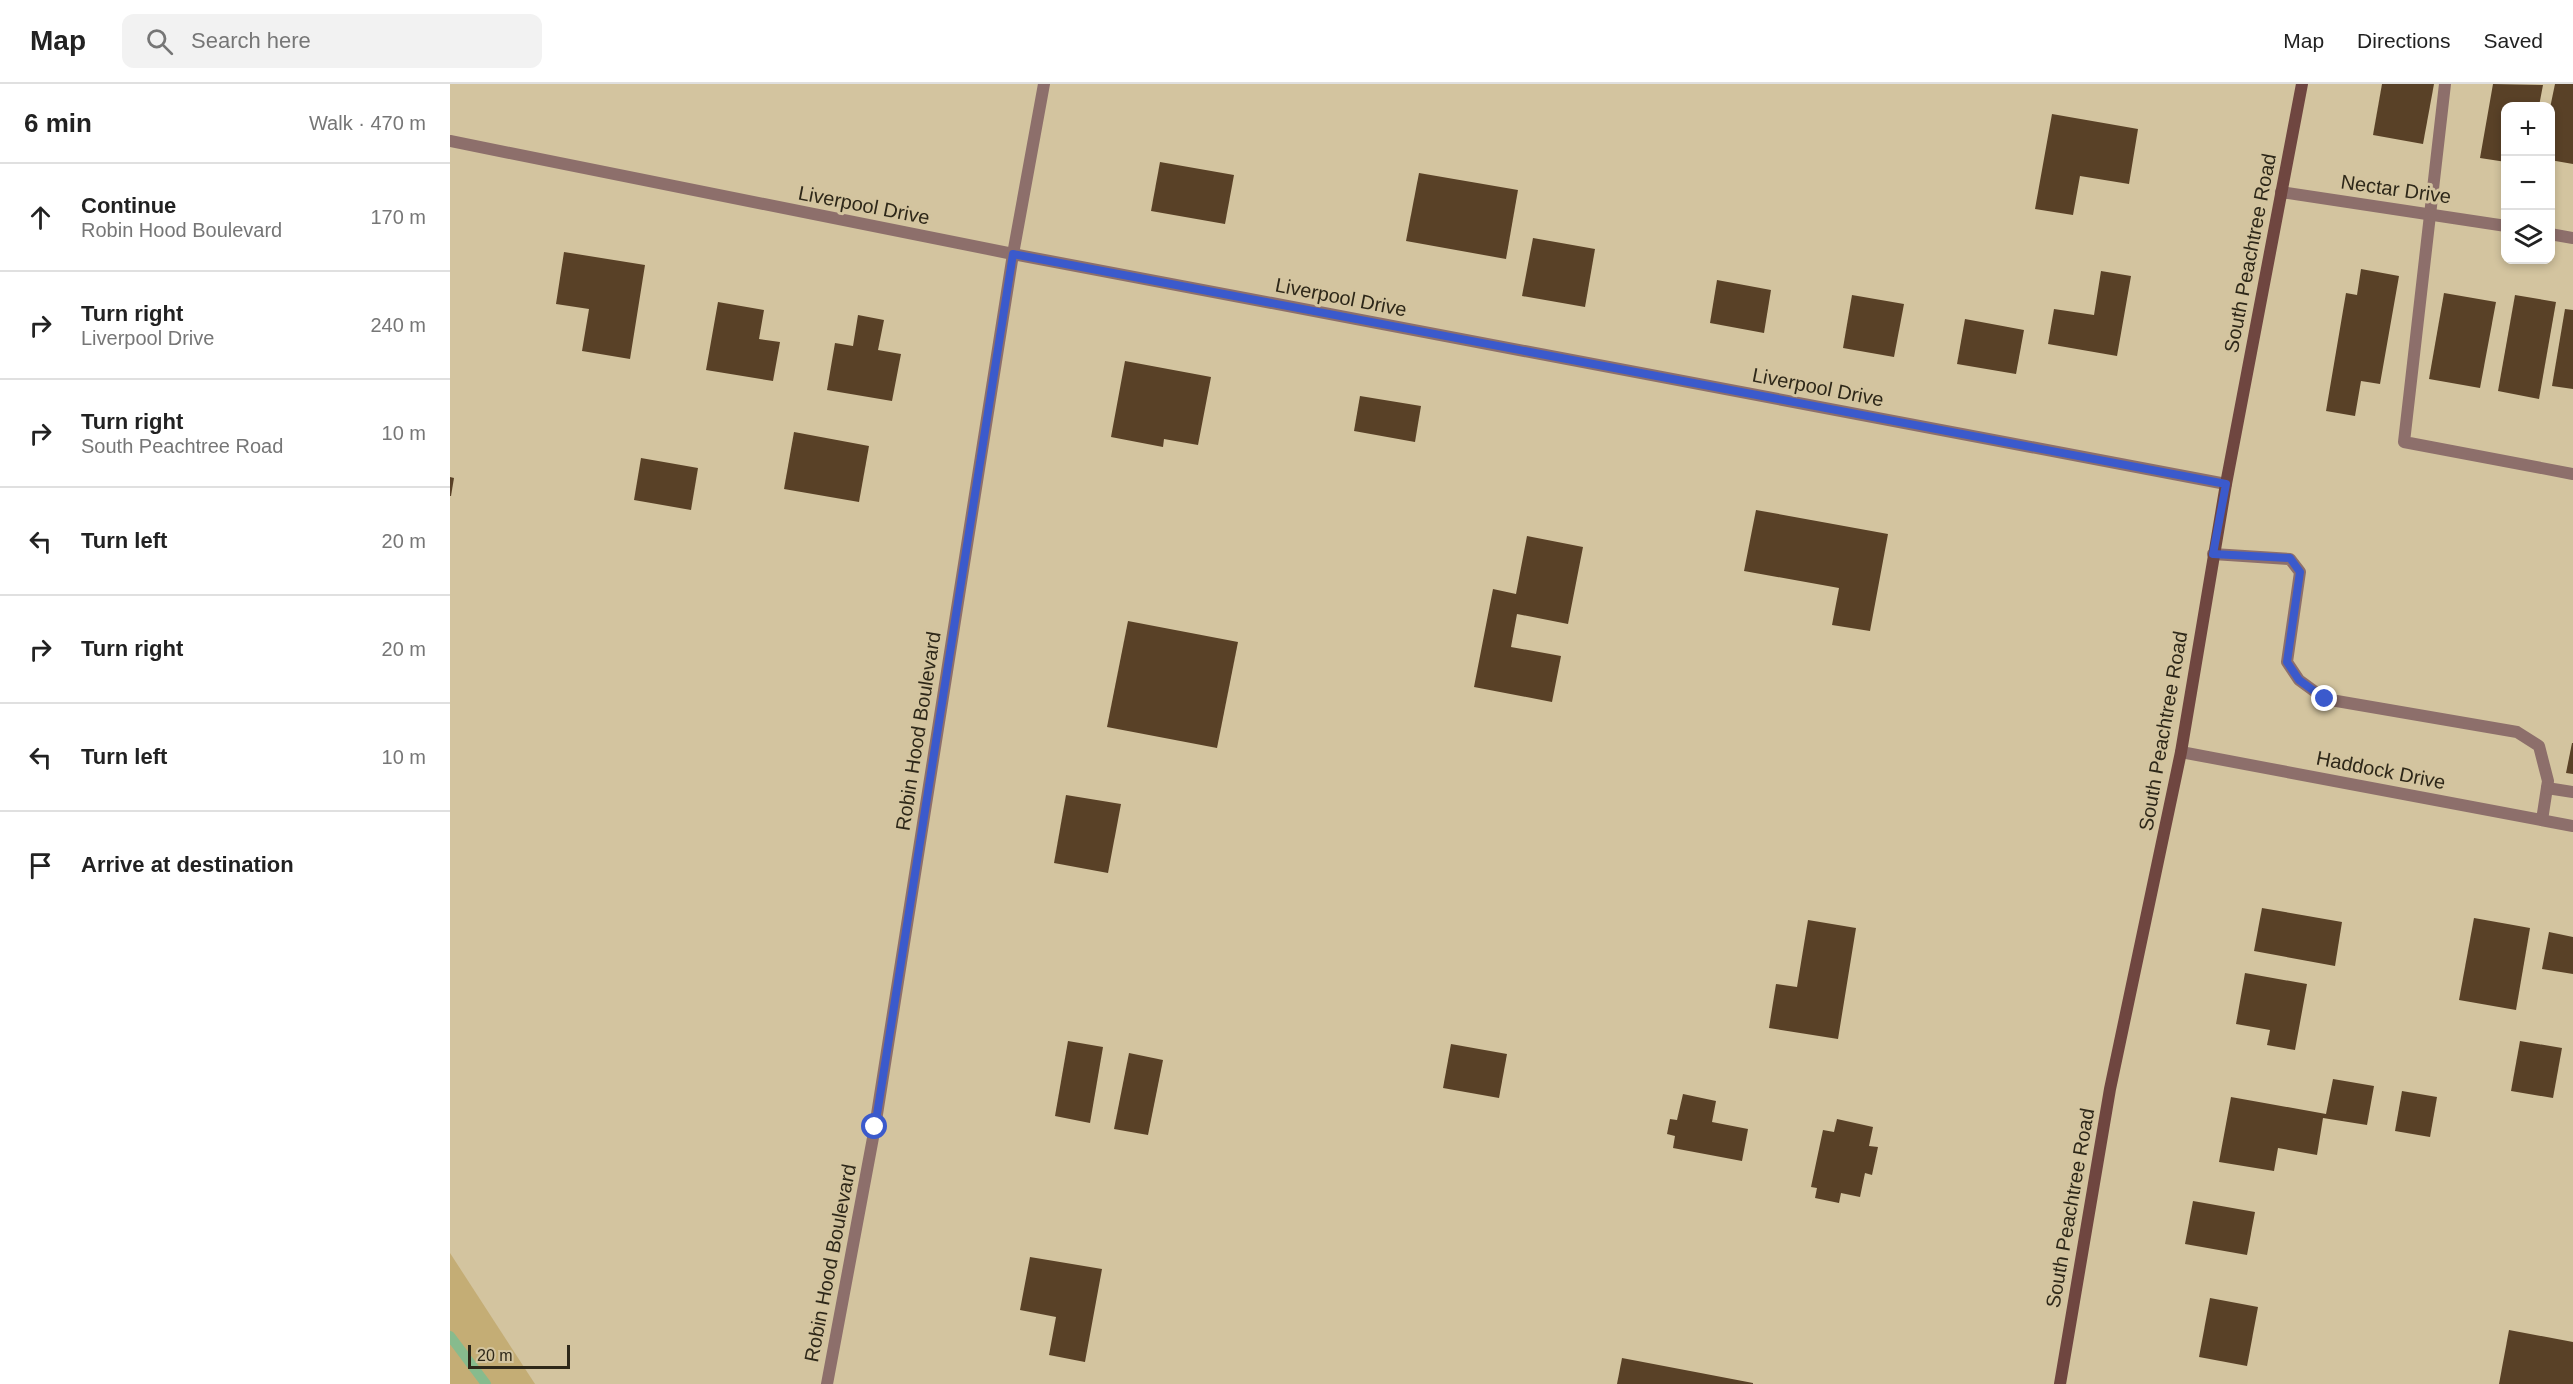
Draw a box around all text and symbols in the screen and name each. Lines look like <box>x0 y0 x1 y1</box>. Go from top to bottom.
search box <box>122 14 542 68</box>
text: Map <box>30 25 86 56</box>
icon: search <box>143 25 176 58</box>
text: Search here <box>191 28 311 53</box>
text: Map <box>2283 29 2324 52</box>
text: Directions <box>2357 29 2450 52</box>
text: Saved <box>2483 29 2543 52</box>
map controls <box>2501 102 2555 264</box>
button: + <box>2501 102 2555 156</box>
text: 6 min <box>24 108 92 138</box>
text: Walk · 470 m <box>309 112 426 134</box>
street label: South Peachtree Road <box>2220 152 2280 354</box>
button: − <box>2501 156 2555 210</box>
street label: Nectar Drive <box>2339 170 2453 208</box>
street label: Liverpool Drive <box>796 181 932 229</box>
text: Continue <box>81 193 176 218</box>
icon: ahead <box>24 201 57 234</box>
text: 170 m <box>370 206 426 228</box>
button: layers <box>2501 210 2555 264</box>
text: Robin Hood Boulevard <box>81 219 282 241</box>
street label: Liverpool Drive <box>1273 273 1409 321</box>
text: Turn right <box>81 301 183 326</box>
icon: right <box>24 309 57 342</box>
text: 240 m <box>370 314 426 336</box>
text: Liverpool Drive <box>81 327 214 349</box>
street label: Liverpool Drive <box>1750 363 1886 411</box>
text: Turn right <box>81 409 183 434</box>
icon: right <box>24 417 57 450</box>
text: 10 m <box>382 422 426 444</box>
text: South Peachtree Road <box>81 435 283 457</box>
icon: left <box>24 525 57 558</box>
text: Turn left <box>81 528 167 553</box>
text: 20 m <box>382 530 426 552</box>
street label: South Peachtree Road <box>2135 629 2191 833</box>
street label: Robin Hood Boulevard <box>891 630 945 832</box>
icon: right <box>24 633 57 666</box>
text: Turn right <box>81 636 183 661</box>
text: 20 m <box>382 638 426 660</box>
route end <box>2311 685 2337 711</box>
icon: left <box>24 741 57 774</box>
text: Turn left <box>81 744 167 769</box>
text: 10 m <box>382 746 426 768</box>
street label: Haddock Drive <box>2315 747 2447 793</box>
icon: arrive <box>24 849 57 882</box>
text: Arrive at destination <box>81 852 294 877</box>
street label: South Peachtree Road <box>2042 1106 2098 1310</box>
route start <box>861 1113 887 1139</box>
street label: Robin Hood Boulevard <box>800 1162 860 1364</box>
scale bar <box>468 1342 570 1370</box>
text: 20 m <box>477 1347 513 1364</box>

